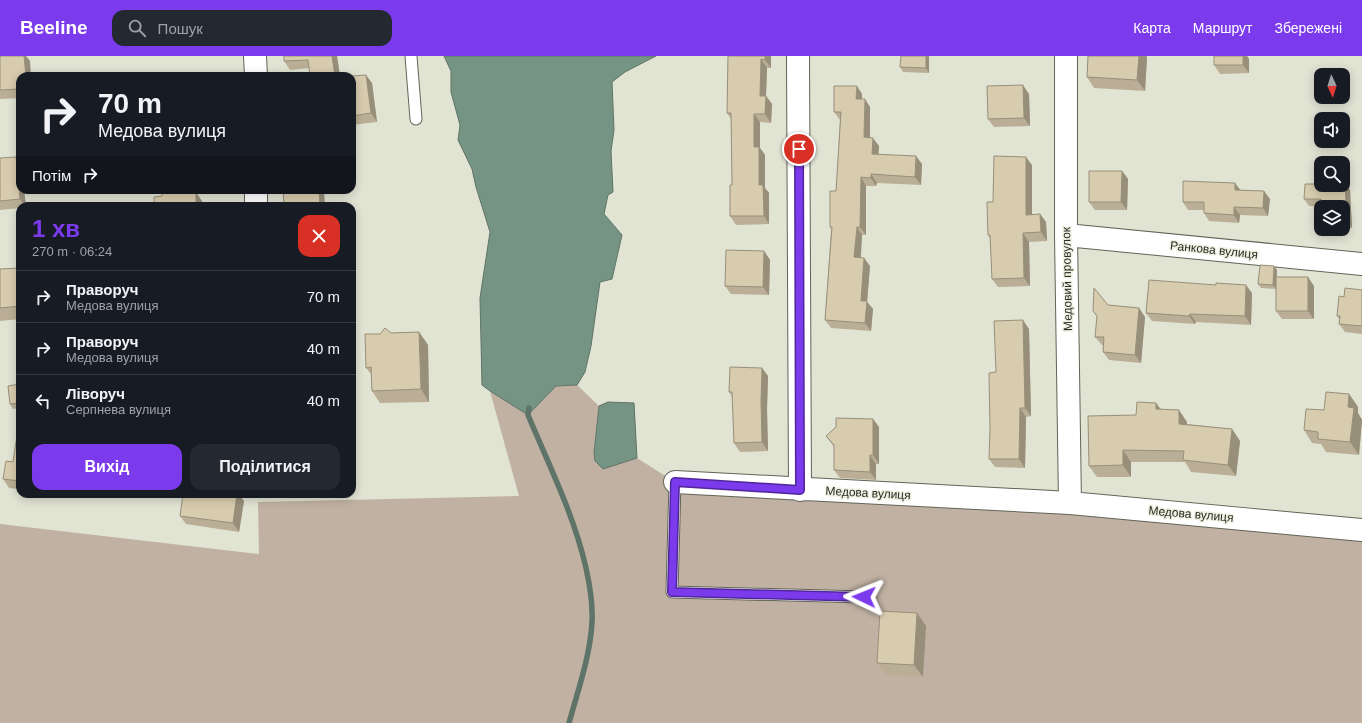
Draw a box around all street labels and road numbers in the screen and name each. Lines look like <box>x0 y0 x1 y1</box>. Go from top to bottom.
street label: Медовий провулок <box>1059 226 1075 331</box>
street label: Ранкова вулиця <box>1169 238 1259 262</box>
street label: Медова вулиця <box>825 484 911 502</box>
street label: Медова вулиця <box>1148 503 1234 525</box>

